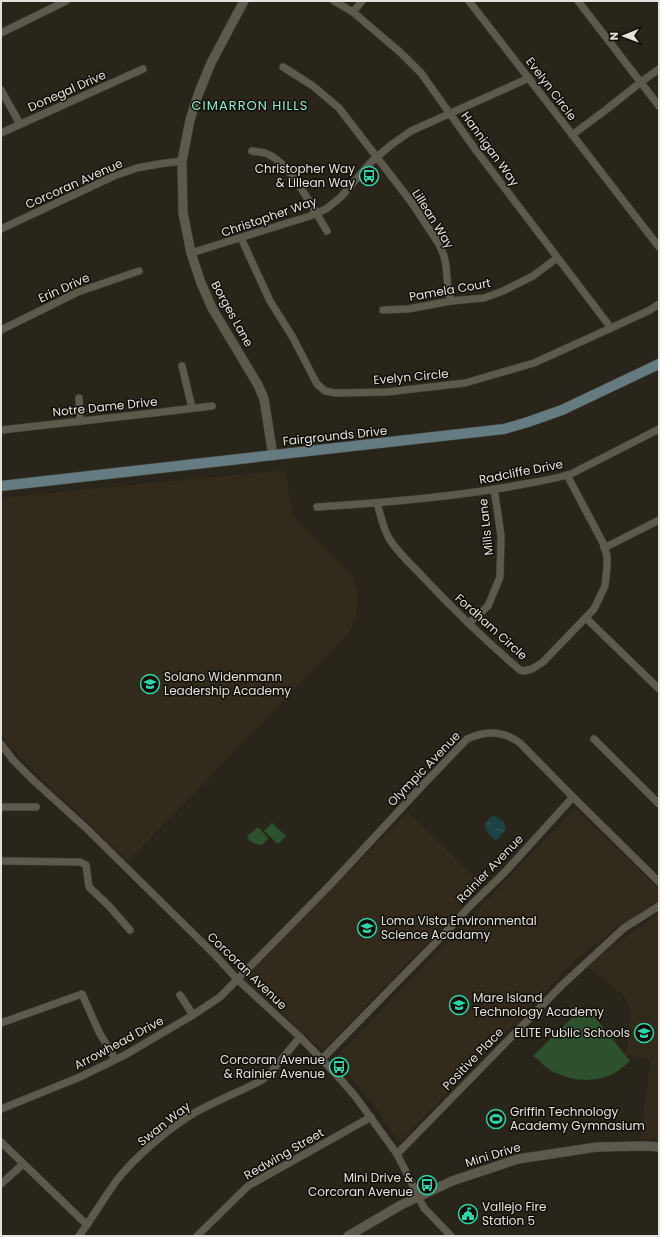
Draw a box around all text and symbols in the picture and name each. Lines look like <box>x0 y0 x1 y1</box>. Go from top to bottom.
north arrow <box>604 16 644 56</box>
text: N <box>606 32 622 40</box>
street label: Evelyn Circle <box>522 54 581 124</box>
street label: Donegal Drive <box>25 66 109 115</box>
district label: CIMARRON HILLS <box>192 96 308 115</box>
street label: Hannigan Way <box>458 108 523 190</box>
street label: Corcoran Avenue <box>22 154 125 213</box>
place label: Christopher Way & Lillean Way <box>255 160 355 191</box>
bus stop icon: Christopher Way & Lillean Way <box>358 165 380 187</box>
street label: Lillean Way <box>408 186 459 252</box>
street label: Christopher Way <box>219 192 319 241</box>
street label: Erin Drive <box>35 269 92 306</box>
street label: Pamela Court <box>408 274 492 305</box>
street label: Borges Lane <box>207 278 258 350</box>
street label: Evelyn Circle <box>373 365 449 388</box>
street label: Notre Dame Drive <box>52 393 158 420</box>
street label: Fairgrounds Drive <box>282 422 388 449</box>
street label: Radcliffe Drive <box>477 455 564 488</box>
street label: Mills Lane <box>474 498 497 556</box>
street label: Fordham Circle <box>451 590 531 664</box>
place label: Solano Widenmann Leadership Academy <box>164 668 291 699</box>
school or university icon: Solano Widenmann Leadership Academy <box>139 673 161 695</box>
street label: Olympic Avenue <box>383 727 464 810</box>
street label: Rainier Avenue <box>453 831 527 907</box>
place label: Loma Vista Environmental Science Acadamy <box>381 912 537 943</box>
school or university icon: Loma Vista Environmental Science Acadamy <box>356 917 378 939</box>
street label: Corcoran Avenue <box>204 928 291 1013</box>
place label: Mare Island Technology Academy <box>473 989 604 1020</box>
school or university icon: Mare Island Technology Academy <box>448 994 470 1016</box>
street label: Arrowhead Drive <box>71 1012 167 1073</box>
school or university icon: ELITE Public Schools <box>633 1022 655 1044</box>
street label: Positive Place <box>438 1024 507 1094</box>
place label: ELITE Public Schools <box>514 1024 630 1041</box>
place label: Corcoran Avenue & Rainier Avenue <box>220 1051 325 1082</box>
bus stop icon: Corcoran Avenue & Rainier Avenue <box>328 1056 350 1078</box>
street label: Swan Way <box>134 1098 194 1150</box>
place label: Griffin Technology Academy Gymnasium <box>510 1103 645 1134</box>
sports icon: Griffin Technology Academy Gymnasium <box>485 1108 507 1130</box>
street label: Redwing Street <box>241 1124 327 1183</box>
street label: Mini Drive <box>463 1138 523 1171</box>
place label: Mini Drive & Corcoran Avenue <box>308 1169 413 1200</box>
bus stop icon: Mini Drive & Corcoran Avenue <box>416 1174 438 1196</box>
place label: Vallejo Fire Station 5 <box>482 1198 546 1229</box>
public building icon: Vallejo Fire Station 5 <box>457 1203 479 1225</box>

